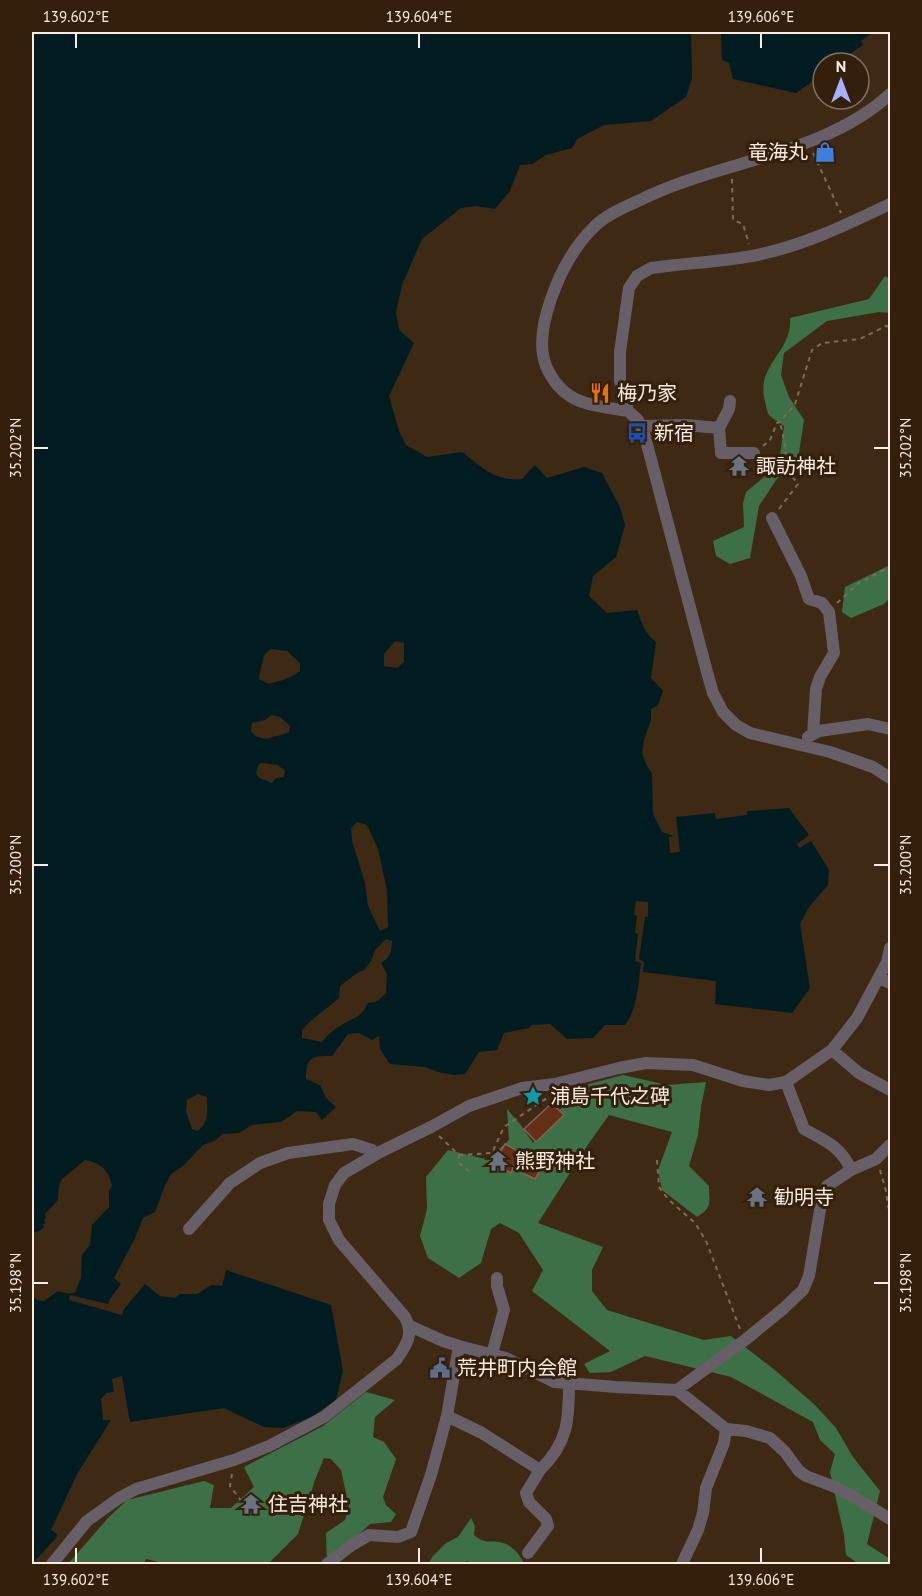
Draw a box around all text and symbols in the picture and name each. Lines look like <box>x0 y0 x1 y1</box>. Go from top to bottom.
text: 139.602°E <box>43 7 109 26</box>
text: 139.604°E <box>386 7 452 26</box>
text: 139.606°E <box>728 7 794 26</box>
north arrow <box>811 51 871 111</box>
text: N <box>836 56 846 76</box>
place label: 竜海丸 <box>748 139 808 165</box>
shop icon: 竜海丸 <box>813 140 837 164</box>
place label: 梅乃家 <box>617 380 677 406</box>
restaurant icon: 梅乃家 <box>588 381 612 405</box>
text: 35.202°N <box>6 418 25 478</box>
text: 35.202°N <box>896 418 915 478</box>
place label: 新宿 <box>654 420 694 446</box>
bus stop icon: 新宿 <box>625 421 649 445</box>
place label: 諏訪神社 <box>756 453 836 479</box>
temple icon: 諏訪神社 <box>727 454 751 478</box>
text: 35.200°N <box>6 835 25 895</box>
text: 35.200°N <box>896 835 915 895</box>
place label: 浦島千代之碑 <box>550 1083 670 1109</box>
place icon: 浦島千代之碑 <box>521 1084 545 1108</box>
place label: 熊野神社 <box>515 1148 595 1174</box>
temple icon: 熊野神社 <box>486 1149 510 1173</box>
place label: 勧明寺 <box>774 1184 834 1210</box>
temple icon: 勧明寺 <box>745 1185 769 1209</box>
text: 35.198°N <box>6 1253 25 1313</box>
text: 35.198°N <box>896 1253 915 1313</box>
place label: 荒井町内会館 <box>457 1355 577 1381</box>
public building icon: 荒井町内会館 <box>428 1356 452 1380</box>
place label: 住吉神社 <box>268 1491 348 1517</box>
temple icon: 住吉神社 <box>239 1492 263 1516</box>
text: 139.602°E <box>43 1570 109 1589</box>
text: 139.604°E <box>386 1570 452 1589</box>
text: 139.606°E <box>728 1570 794 1589</box>

